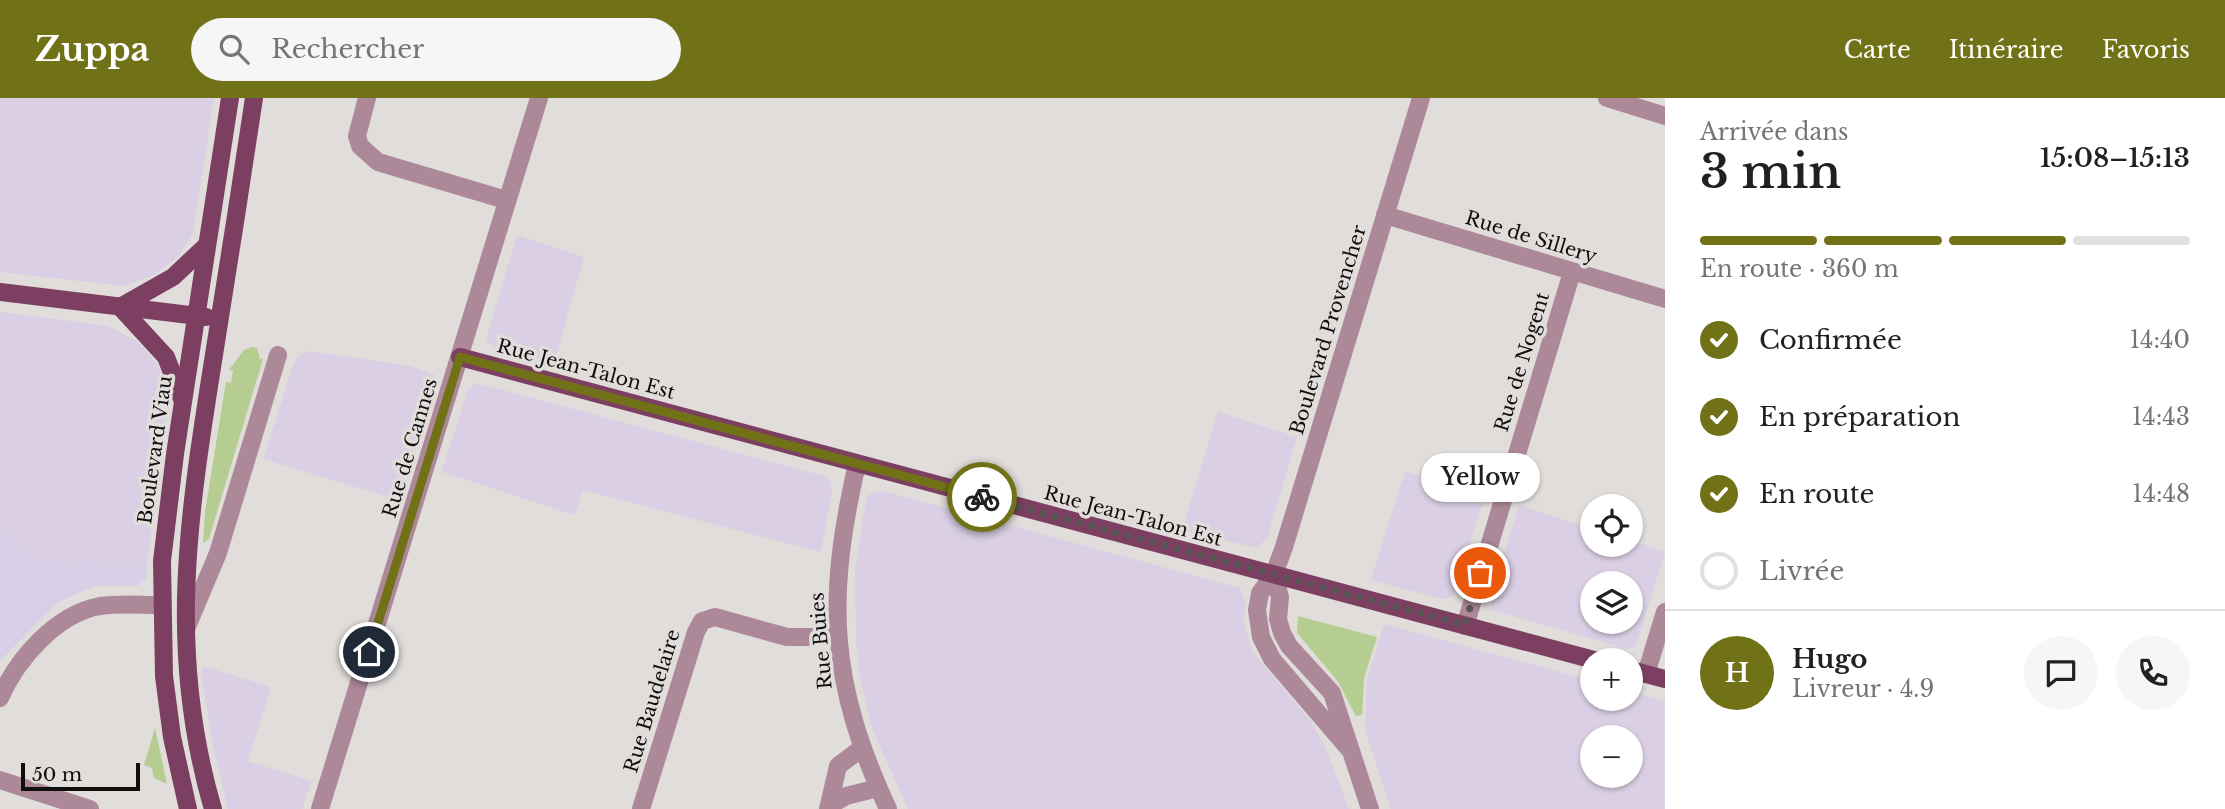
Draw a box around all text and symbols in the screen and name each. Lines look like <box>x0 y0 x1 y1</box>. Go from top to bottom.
search box <box>191 18 681 81</box>
text: Zuppa <box>35 29 149 70</box>
icon: search <box>215 30 253 68</box>
text: Rechercher <box>271 33 425 65</box>
text: Carte <box>1844 35 1911 64</box>
text: Itinéraire <box>1949 35 2064 64</box>
text: Favoris <box>2102 35 2190 64</box>
text: Arrivée dans <box>1700 118 1848 146</box>
text: 15:08–15:13 <box>2040 142 2190 174</box>
text: 3 min <box>1700 143 1841 200</box>
street label: Rue de Sillery <box>1462 206 1600 268</box>
street label: Boulevard Provencher <box>1285 222 1371 438</box>
text: En route · 360 m <box>1700 255 1899 283</box>
street label: Rue de Nogent <box>1490 289 1554 435</box>
icon: check <box>1700 321 1738 359</box>
text: Confirmée <box>1759 324 1902 356</box>
text: 14:40 <box>2130 326 2190 354</box>
street label: Rue Jean-Talon Est <box>494 334 678 404</box>
street label: Boulevard Viau <box>133 374 177 526</box>
street label: Rue de Cannes <box>378 375 442 521</box>
icon: check <box>1700 398 1738 436</box>
text: En préparation <box>1759 401 1960 433</box>
text: 14:43 <box>2132 403 2190 431</box>
callout: Yellow <box>1420 454 1540 503</box>
courier <box>947 462 1017 532</box>
text: Yellow <box>1441 463 1520 491</box>
icon: check <box>1700 475 1738 513</box>
icon: bike <box>963 478 1001 516</box>
text: En route <box>1759 478 1875 510</box>
text: 14:48 <box>2132 480 2190 508</box>
street label: Rue Jean-Talon Est <box>1041 481 1225 551</box>
map controls <box>1580 494 1643 788</box>
button: locate <box>1580 494 1643 557</box>
pin <box>1450 543 1510 603</box>
icon: bag <box>1461 554 1499 592</box>
text: Livrée <box>1759 555 1844 587</box>
button: layers <box>1580 571 1643 634</box>
street label: Rue Buies <box>805 592 837 690</box>
pin <box>339 622 399 682</box>
street label: Rue Baudelaire <box>619 627 685 775</box>
icon: home <box>350 633 388 671</box>
button: chat <box>2024 636 2098 710</box>
button: phone <box>2116 636 2190 710</box>
text: Hugo <box>1792 643 1867 675</box>
button: + <box>1580 648 1643 711</box>
text: H <box>1725 657 1749 689</box>
text: Livreur · 4.9 <box>1792 675 1934 703</box>
button: − <box>1580 725 1643 788</box>
scale bar <box>21 760 140 792</box>
text: 50 m <box>32 763 82 786</box>

